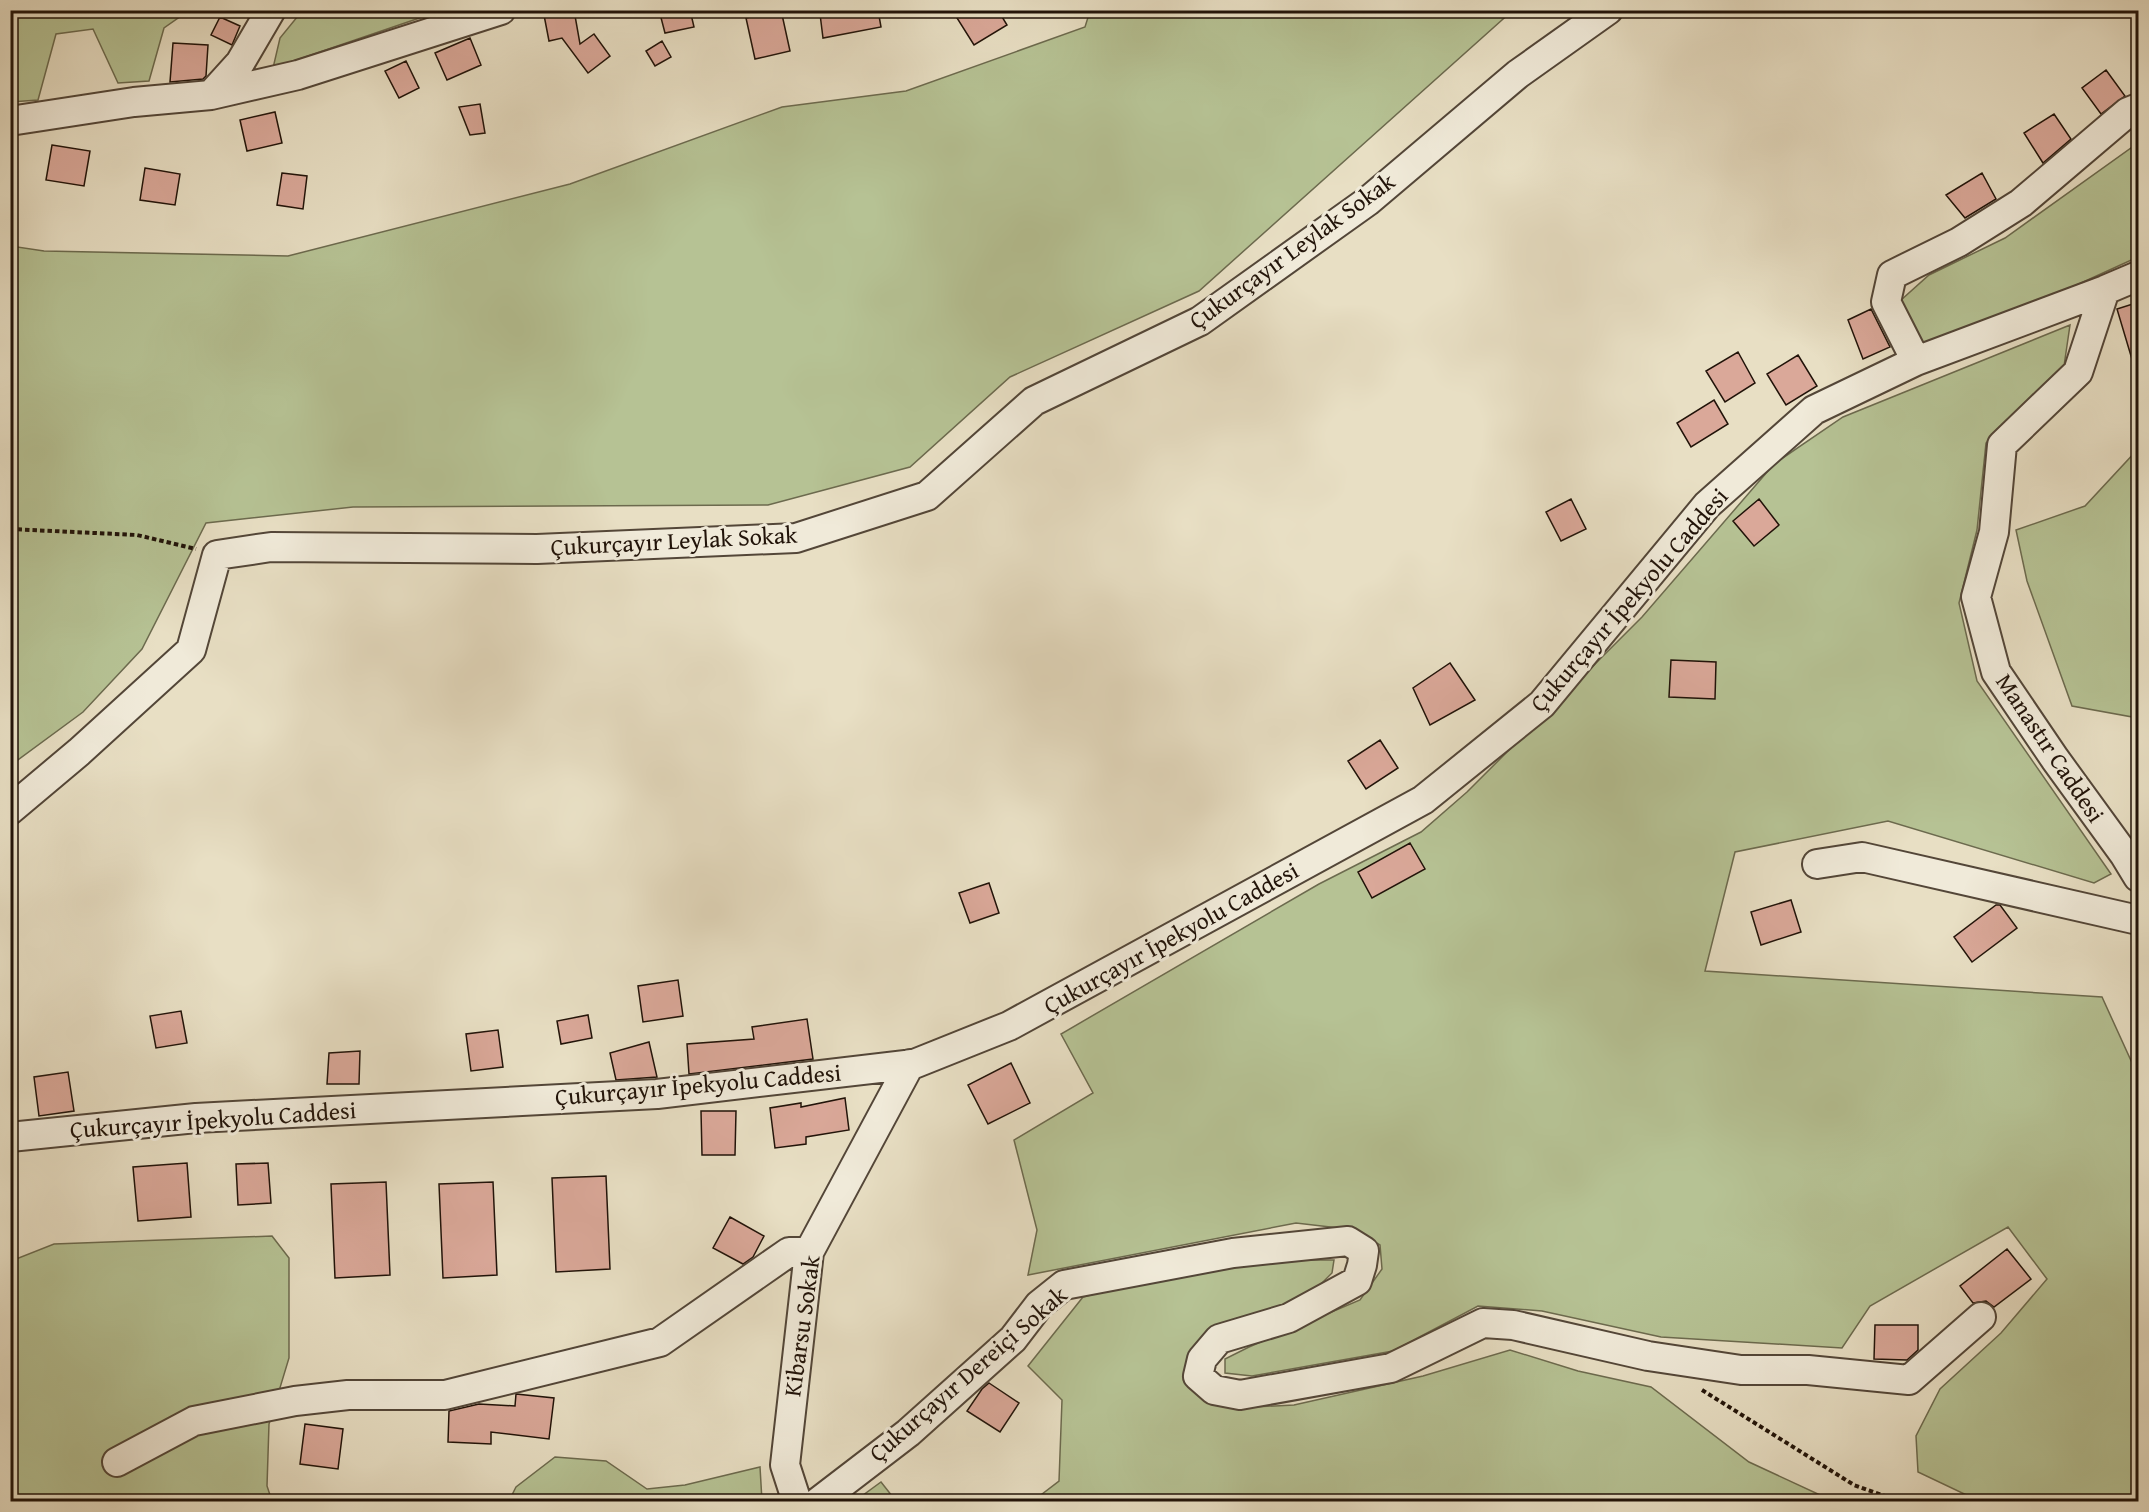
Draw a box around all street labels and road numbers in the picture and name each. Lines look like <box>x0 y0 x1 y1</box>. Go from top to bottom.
street label: Çukurçayır Leylak Sokak <box>1181 163 1403 337</box>
street label: Çukurçayır İpekyolu Caddesi <box>1521 480 1736 719</box>
street label: Çukurçayır Leylak Sokak <box>550 517 799 564</box>
street label: Manastır Caddesi <box>1987 666 2114 830</box>
street label: Çukurçayır İpekyolu Caddesi <box>1037 853 1305 1022</box>
street label: Çukurçayır İpekyolu Caddesi <box>553 1055 843 1114</box>
street label: Çukurçayır İpekyolu Caddesi <box>69 1092 358 1147</box>
street label: Kibarsu Sokak <box>774 1252 829 1399</box>
street label: Çukurçayır Dereiçi Sokak <box>861 1277 1075 1470</box>

